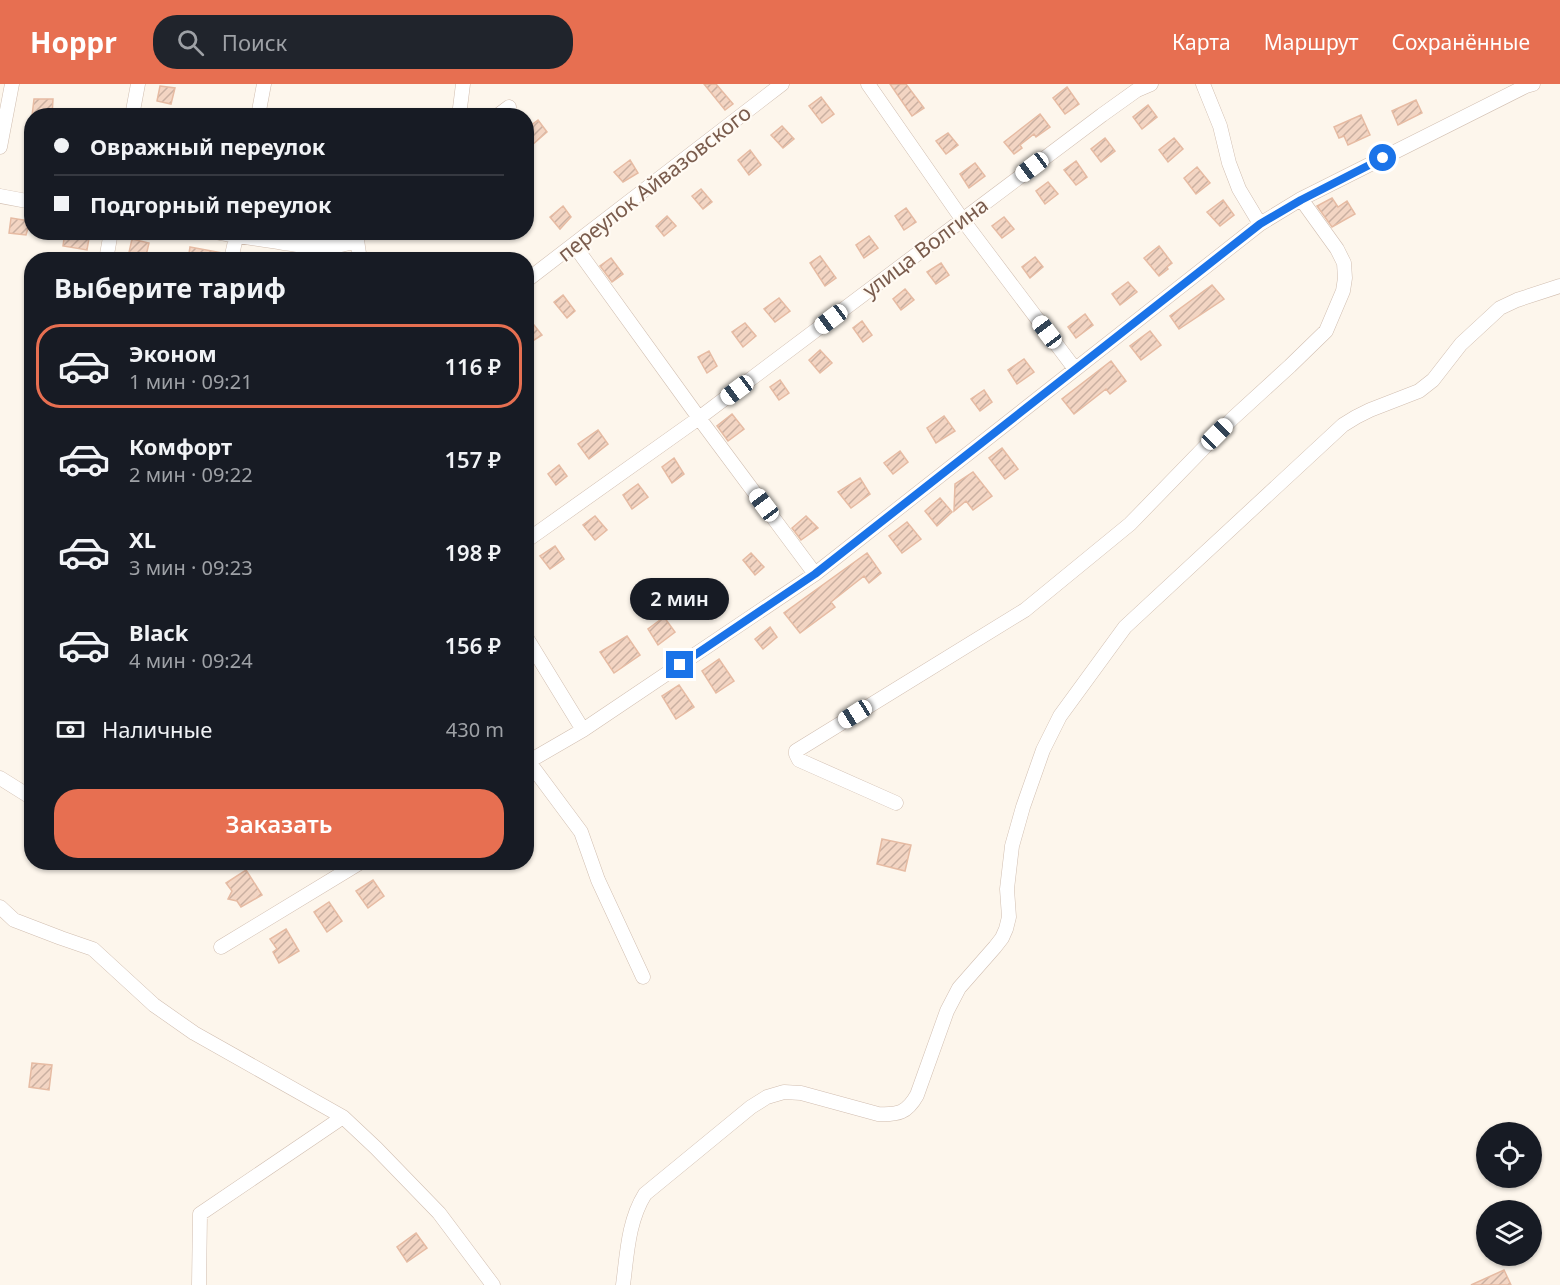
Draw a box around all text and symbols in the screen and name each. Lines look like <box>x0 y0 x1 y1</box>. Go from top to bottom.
search box <box>153 15 573 69</box>
text: Hoppr <box>30 23 117 61</box>
icon: search <box>174 26 207 59</box>
text: Поиск <box>222 27 287 57</box>
text: Карта <box>1172 28 1231 56</box>
text: Маршрут <box>1264 28 1359 56</box>
text: Сохранённые <box>1392 28 1530 56</box>
street label: переулок Айвазовского <box>551 99 757 267</box>
text: Овражный переулок <box>90 131 325 161</box>
route start <box>1369 144 1396 171</box>
car <box>1012 149 1052 185</box>
text: Подгорный переулок <box>90 189 332 219</box>
street label: улица Волгина <box>857 191 993 303</box>
text: Выберите тариф <box>54 269 286 306</box>
car <box>811 301 851 337</box>
car <box>1029 312 1065 352</box>
text: Эконом <box>129 338 217 368</box>
icon: car <box>57 339 111 393</box>
text: 116 ₽ <box>444 351 501 381</box>
text: 1 мин · 09:21 <box>129 368 253 395</box>
car <box>717 372 757 408</box>
car <box>1198 415 1236 453</box>
text: Комфорт <box>129 431 232 461</box>
icon: car <box>57 432 111 486</box>
text: 157 ₽ <box>444 444 501 474</box>
text: 2 мин · 09:22 <box>129 461 253 488</box>
car <box>746 485 782 525</box>
text: XL <box>129 524 156 554</box>
icon: car <box>57 525 111 579</box>
text: 198 ₽ <box>444 537 501 567</box>
text: 3 мин · 09:23 <box>129 554 253 581</box>
callout: 2 мин <box>630 578 730 620</box>
text: 2 мин <box>650 585 709 612</box>
text: Black <box>129 617 188 647</box>
icon: car <box>57 618 111 672</box>
text: 156 ₽ <box>444 630 501 660</box>
text: 4 мин · 09:24 <box>129 647 253 674</box>
route end <box>666 651 693 678</box>
car <box>835 697 875 731</box>
icon: cash <box>54 713 87 746</box>
text: Наличные <box>102 714 212 744</box>
text: 430 m <box>446 716 504 743</box>
button: Заказать <box>54 789 504 858</box>
map controls <box>1476 1122 1542 1266</box>
button: locate <box>1476 1122 1542 1188</box>
button: layers <box>1476 1200 1542 1266</box>

